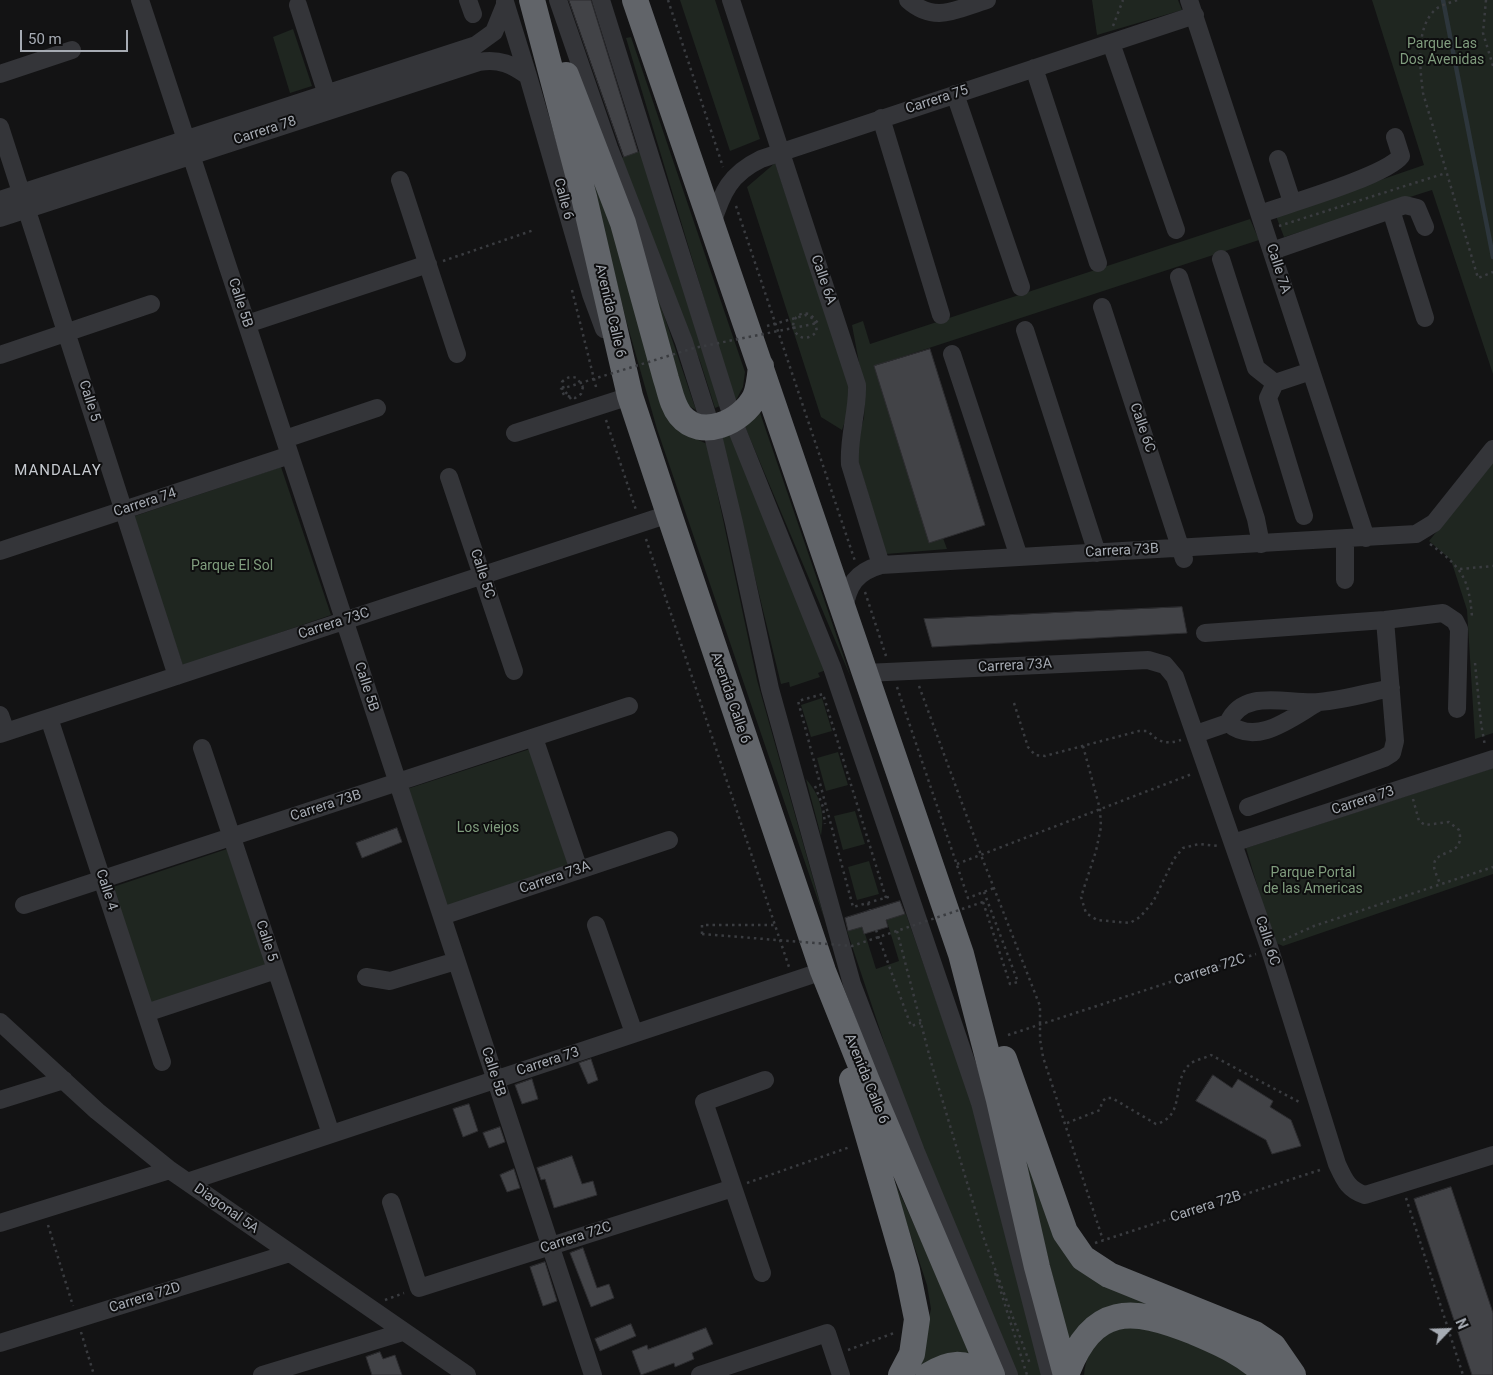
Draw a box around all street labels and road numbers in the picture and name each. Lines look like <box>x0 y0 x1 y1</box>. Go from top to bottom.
street label: Carrera 75 <box>904 82 970 118</box>
street label: Carrera 78 <box>232 113 298 149</box>
street label: Calle 6 <box>549 176 577 222</box>
street label: Calle 7A <box>1262 242 1294 296</box>
street label: Calle 6A <box>807 253 839 307</box>
street label: Avenida Calle 6 <box>591 263 629 359</box>
street label: Calle 5B <box>224 276 256 330</box>
street label: Calle 5 <box>74 378 104 424</box>
street label: Calle 6C <box>1126 401 1158 455</box>
street label: Carrera 74 <box>112 485 178 521</box>
street label: Carrera 73B <box>1085 541 1159 561</box>
street label: Calle 5C <box>466 547 498 601</box>
street label: Carrera 73C <box>296 605 372 643</box>
street label: Avenida Calle 6 <box>707 650 753 746</box>
street label: Carrera 73A <box>978 656 1052 676</box>
street label: Calle 5B <box>350 660 382 714</box>
street label: Carrera 73 <box>1330 783 1396 819</box>
street label: Carrera 73B <box>288 787 364 825</box>
street label: Carrera 73A <box>517 858 593 898</box>
street label: Calle 4 <box>91 867 121 913</box>
street label: Calle 6C <box>1251 914 1283 968</box>
street label: Calle 5 <box>251 918 281 964</box>
street label: Carrera 72C <box>1172 951 1248 989</box>
street label: Avenida Calle 6 <box>840 1032 892 1126</box>
street label: Carrera 73 <box>515 1044 581 1080</box>
street label: Calle 5B <box>477 1045 509 1099</box>
street label: Diagonal 5A <box>190 1181 262 1237</box>
street label: Carrera 72B <box>1168 1188 1244 1226</box>
street label: Carrera 72C <box>538 1219 614 1257</box>
street label: Carrera 72D <box>107 1279 183 1317</box>

